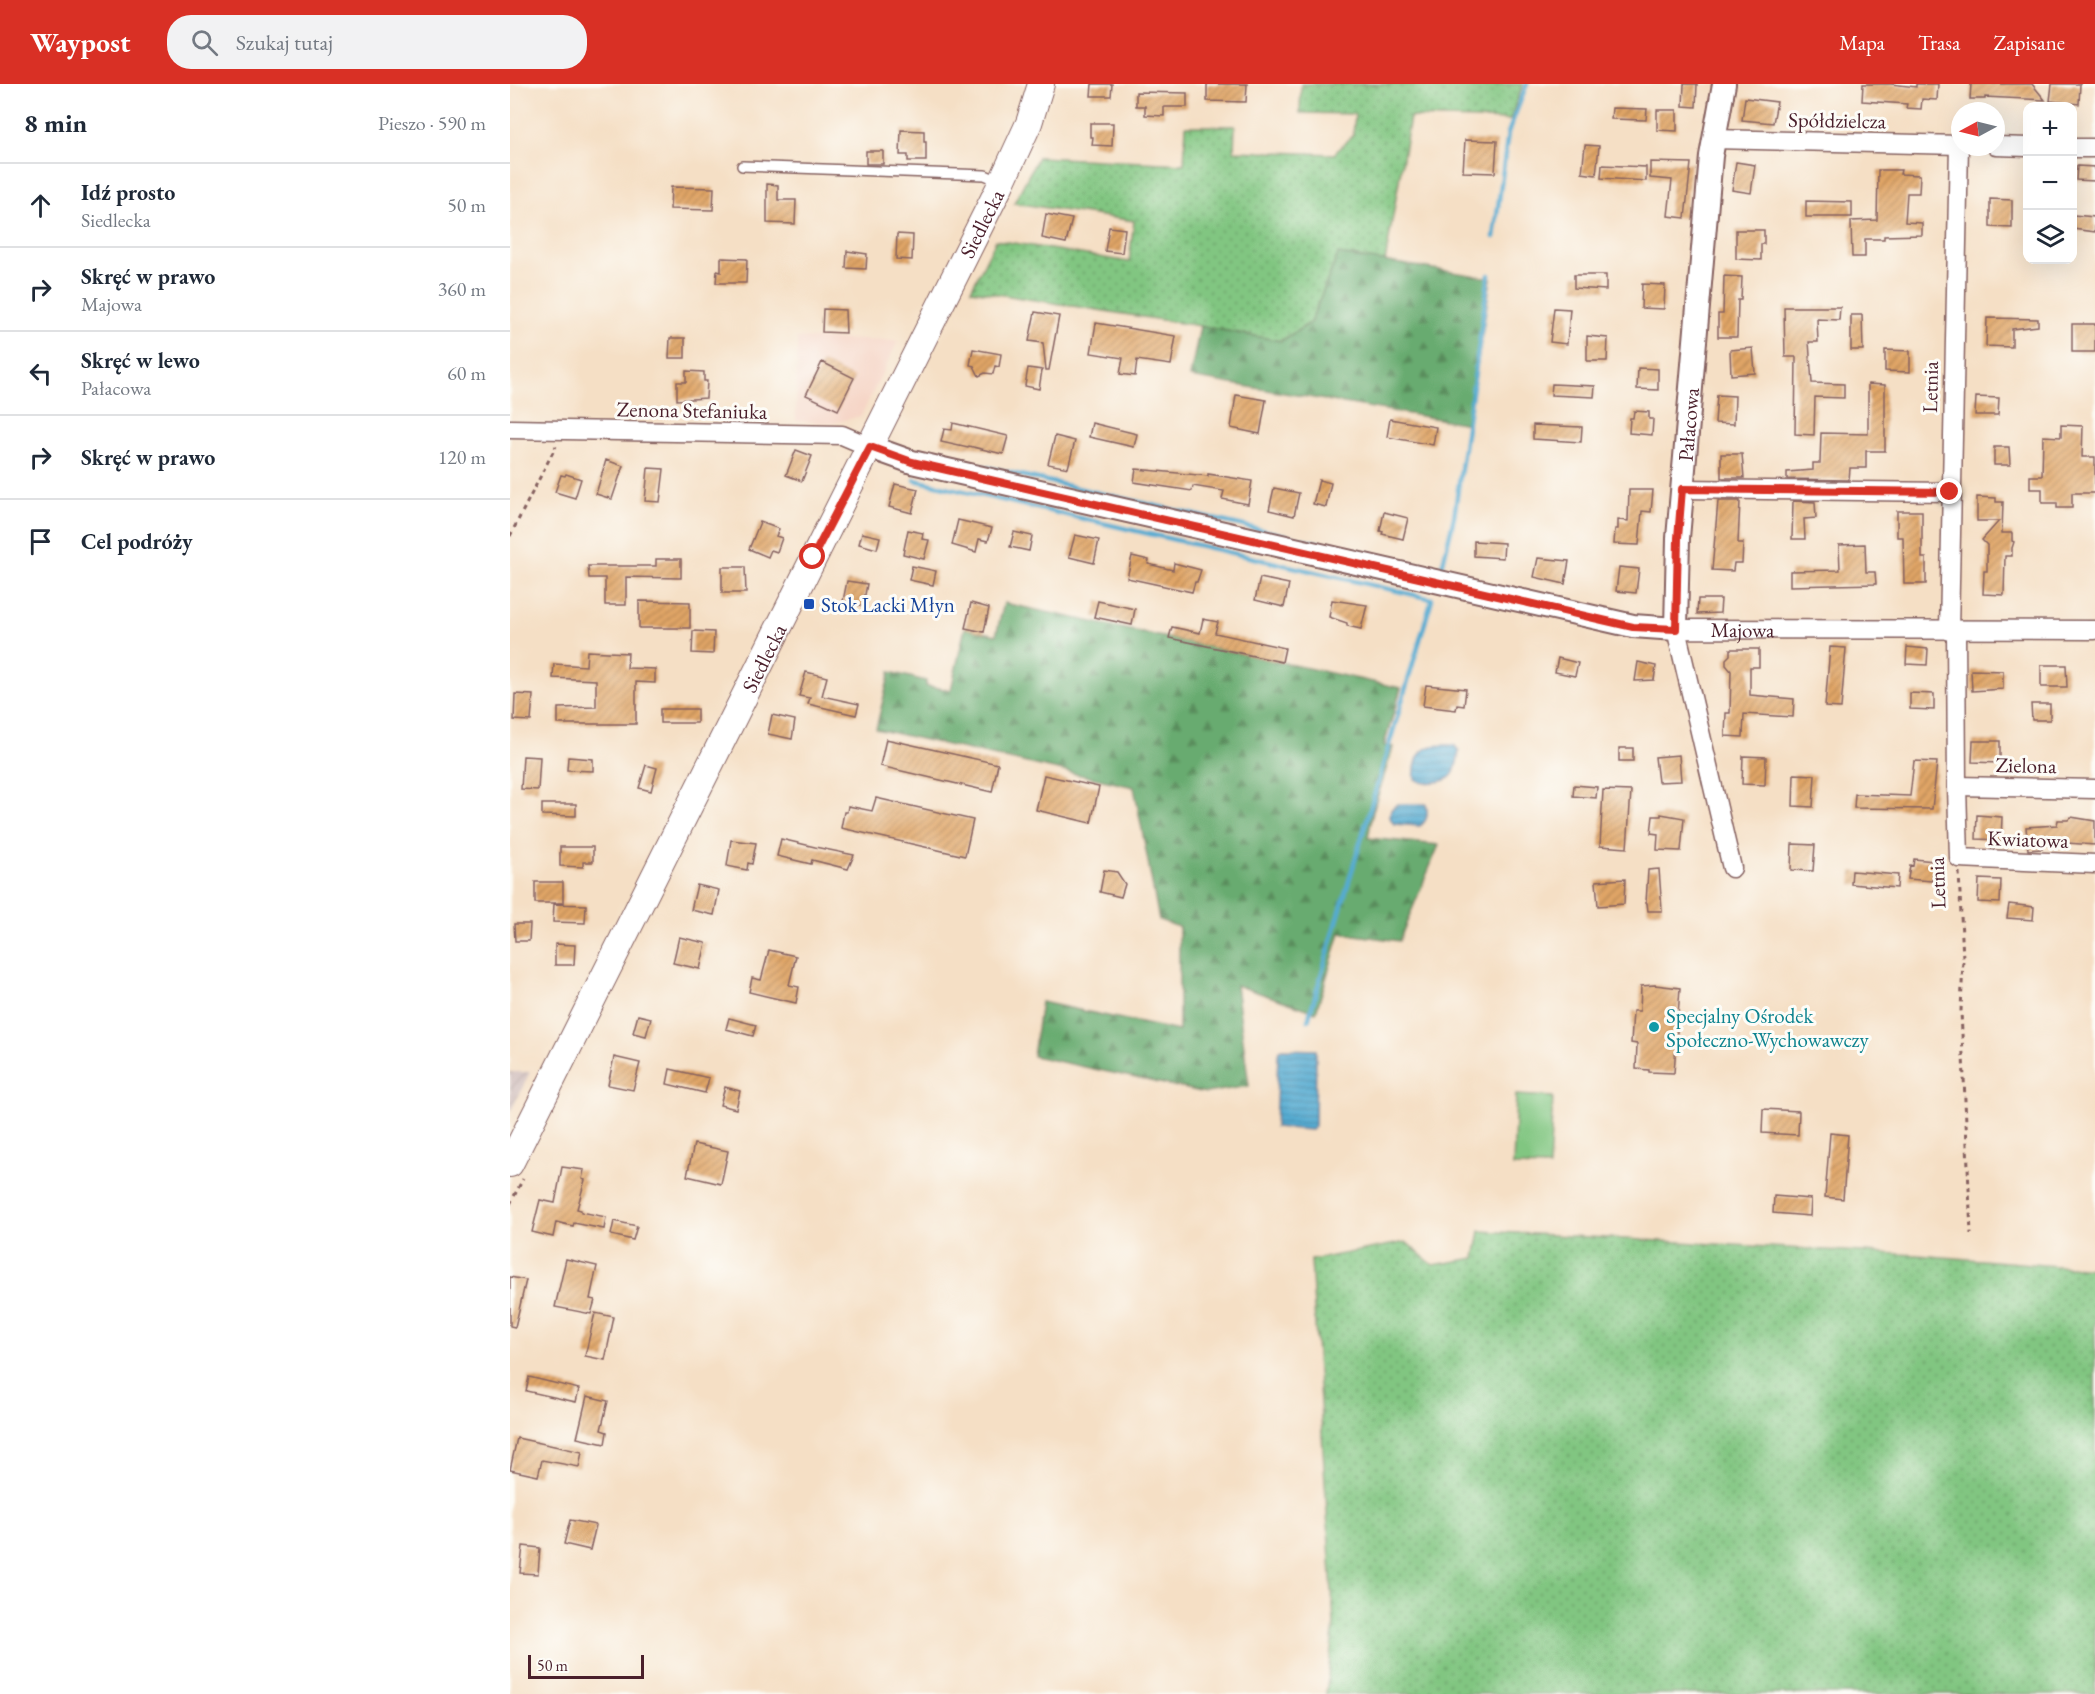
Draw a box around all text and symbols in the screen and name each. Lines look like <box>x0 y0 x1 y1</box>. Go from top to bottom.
search box <box>167 15 587 69</box>
text: Waypost <box>30 24 131 60</box>
icon: search <box>188 26 221 59</box>
text: Szukaj tutaj <box>236 28 333 57</box>
text: Mapa <box>1839 29 1885 56</box>
text: Trasa <box>1918 29 1960 56</box>
text: Zapisane <box>1993 29 2065 56</box>
north arrow <box>1951 102 2005 156</box>
map controls <box>2023 102 2077 264</box>
button: + <box>2023 102 2077 156</box>
text: 8 min <box>24 106 87 140</box>
street label: Spółdzielcza <box>1788 106 1887 134</box>
text: Pieszo · 590 m <box>378 110 486 136</box>
button: − <box>2023 156 2077 210</box>
text: Idź prosto <box>81 178 175 207</box>
street label: Siedlecka <box>953 184 1010 262</box>
icon: ahead <box>24 189 57 222</box>
text: 50 m <box>447 192 486 218</box>
text: Siedlecka <box>81 207 151 233</box>
button: layers <box>2023 210 2077 264</box>
text: Skręć w prawo <box>81 262 215 291</box>
icon: right <box>24 273 57 306</box>
text: 360 m <box>438 276 486 302</box>
text: Majowa <box>81 291 142 317</box>
text: Skręć w lewo <box>81 346 200 375</box>
icon: left <box>24 357 57 390</box>
text: 60 m <box>447 360 486 386</box>
street label: Letnia <box>1916 360 1944 413</box>
text: Pałacowa <box>81 375 151 401</box>
street label: Pałacowa <box>1671 386 1704 463</box>
street label: Zenona Stefaniuka <box>616 395 768 425</box>
icon: right <box>24 441 57 474</box>
text: Skręć w prawo <box>81 443 215 472</box>
text: 120 m <box>438 444 486 470</box>
route end <box>1936 478 1962 504</box>
icon: arrive <box>24 525 57 558</box>
text: Cel podróży <box>81 527 193 556</box>
route start <box>799 543 825 569</box>
place label: Stok Lacki Młyn <box>821 591 955 618</box>
marker: Stok Lacki Młyn <box>802 597 816 611</box>
street label: Majowa <box>1710 616 1775 643</box>
street label: Siedlecka <box>735 619 792 697</box>
street label: Zielona <box>1995 751 2057 779</box>
street label: Kwiatowa <box>1987 824 2070 854</box>
street label: Letnia <box>1923 856 1951 909</box>
place label: Specjalny Ośrodek Społeczno-Wychowawczy <box>1666 1002 1869 1053</box>
marker: Specjalny Ośrodek Społeczno-Wychowawczy <box>1647 1020 1661 1034</box>
scale bar <box>528 1652 644 1680</box>
text: 50 m <box>537 1655 568 1676</box>

